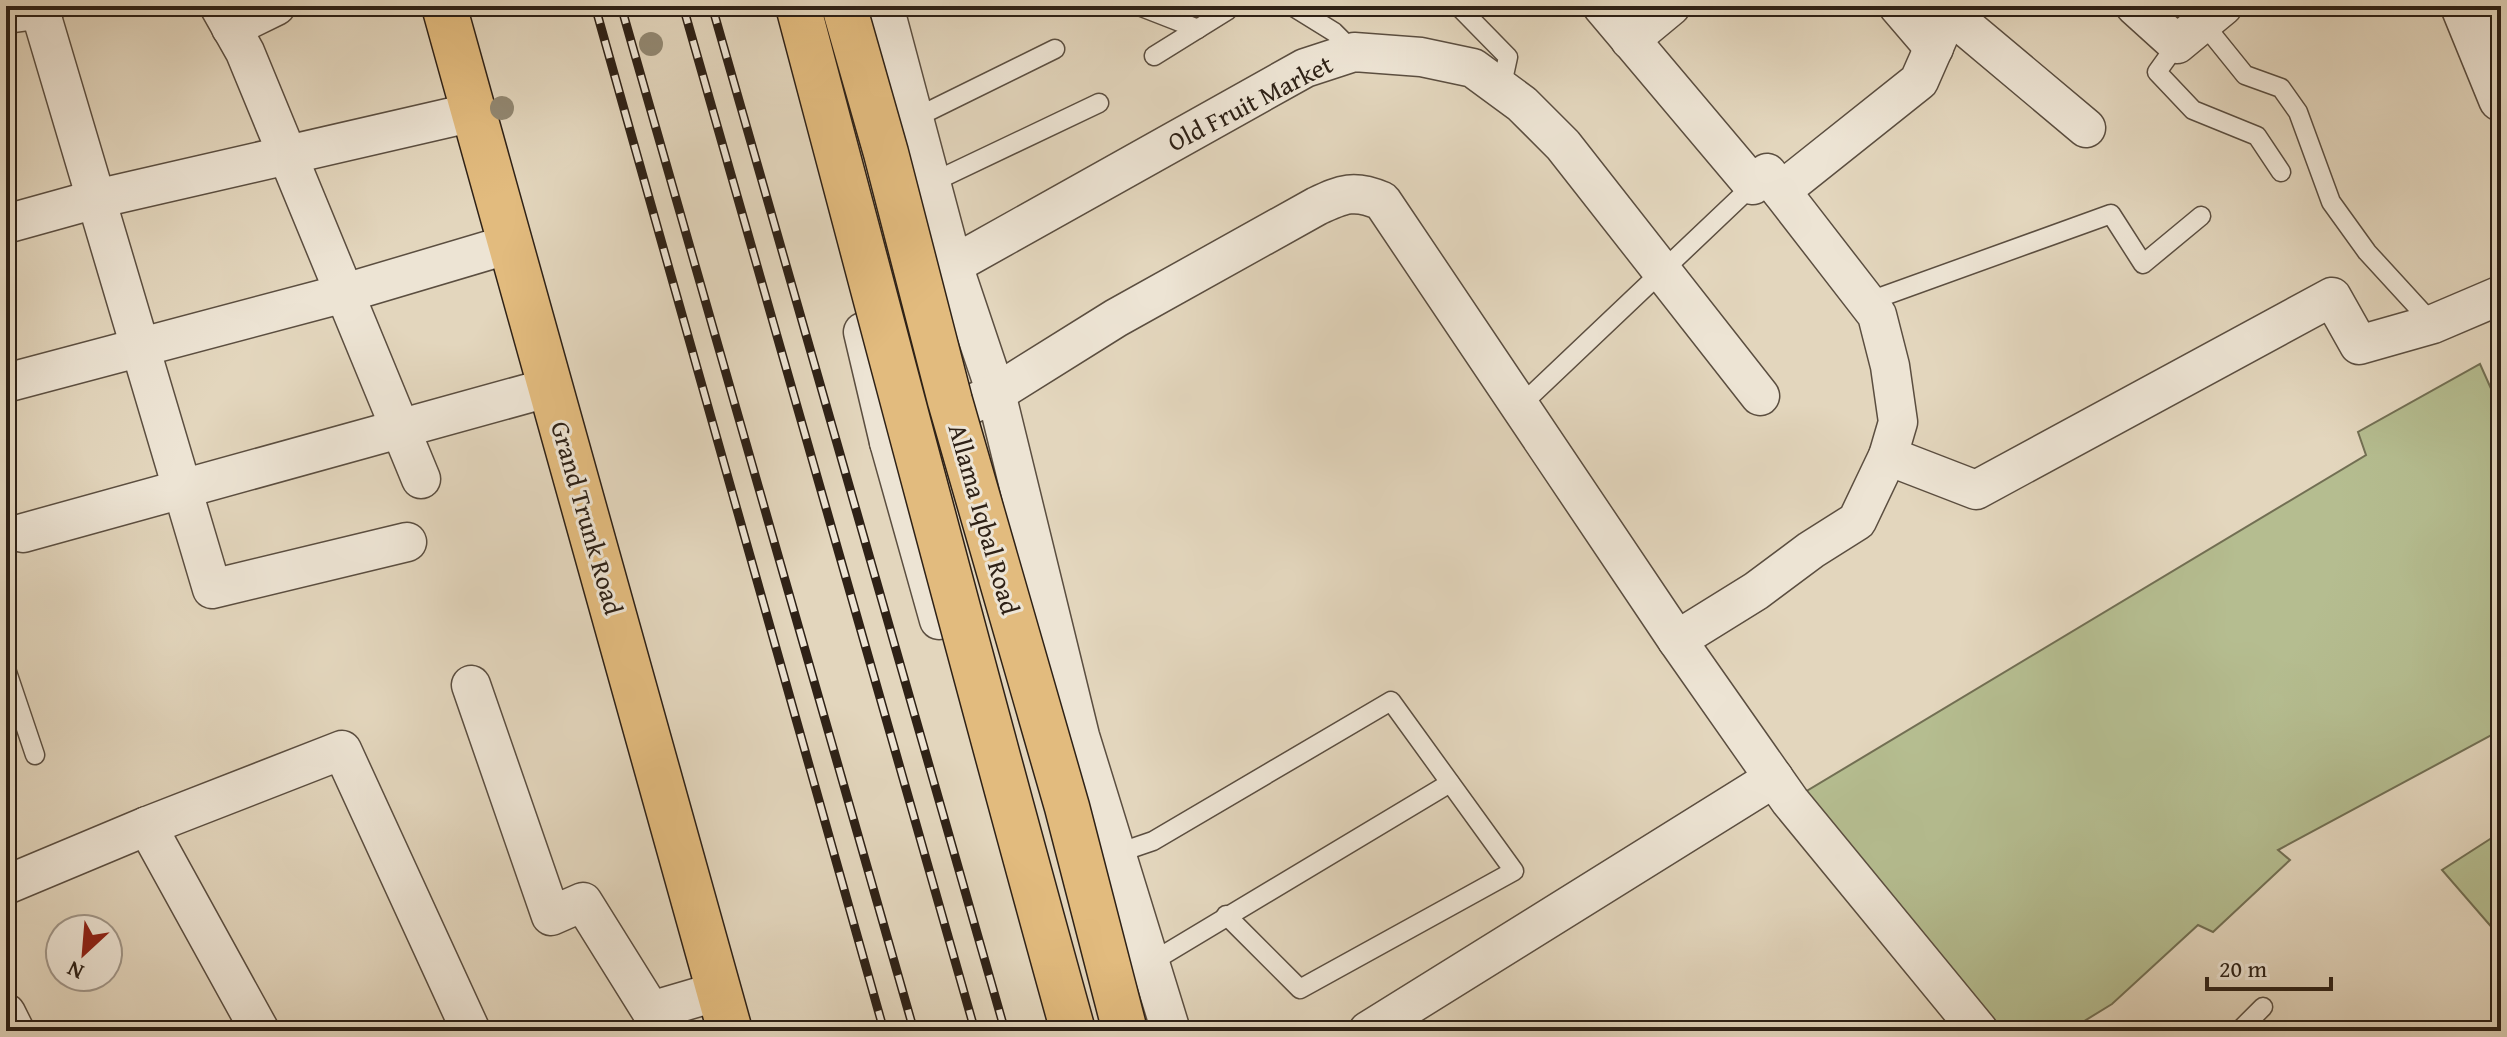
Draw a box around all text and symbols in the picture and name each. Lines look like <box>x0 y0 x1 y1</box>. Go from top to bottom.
street label: Old Fruit Market <box>1160 44 1339 161</box>
street label: Grand Trunk Road <box>541 417 634 619</box>
street label: Allama Iqbal Road <box>939 419 1030 619</box>
north arrow <box>44 913 124 993</box>
scale bar <box>2207 941 2331 991</box>
text: 20 m <box>2219 951 2267 986</box>
text: N <box>61 953 89 989</box>

